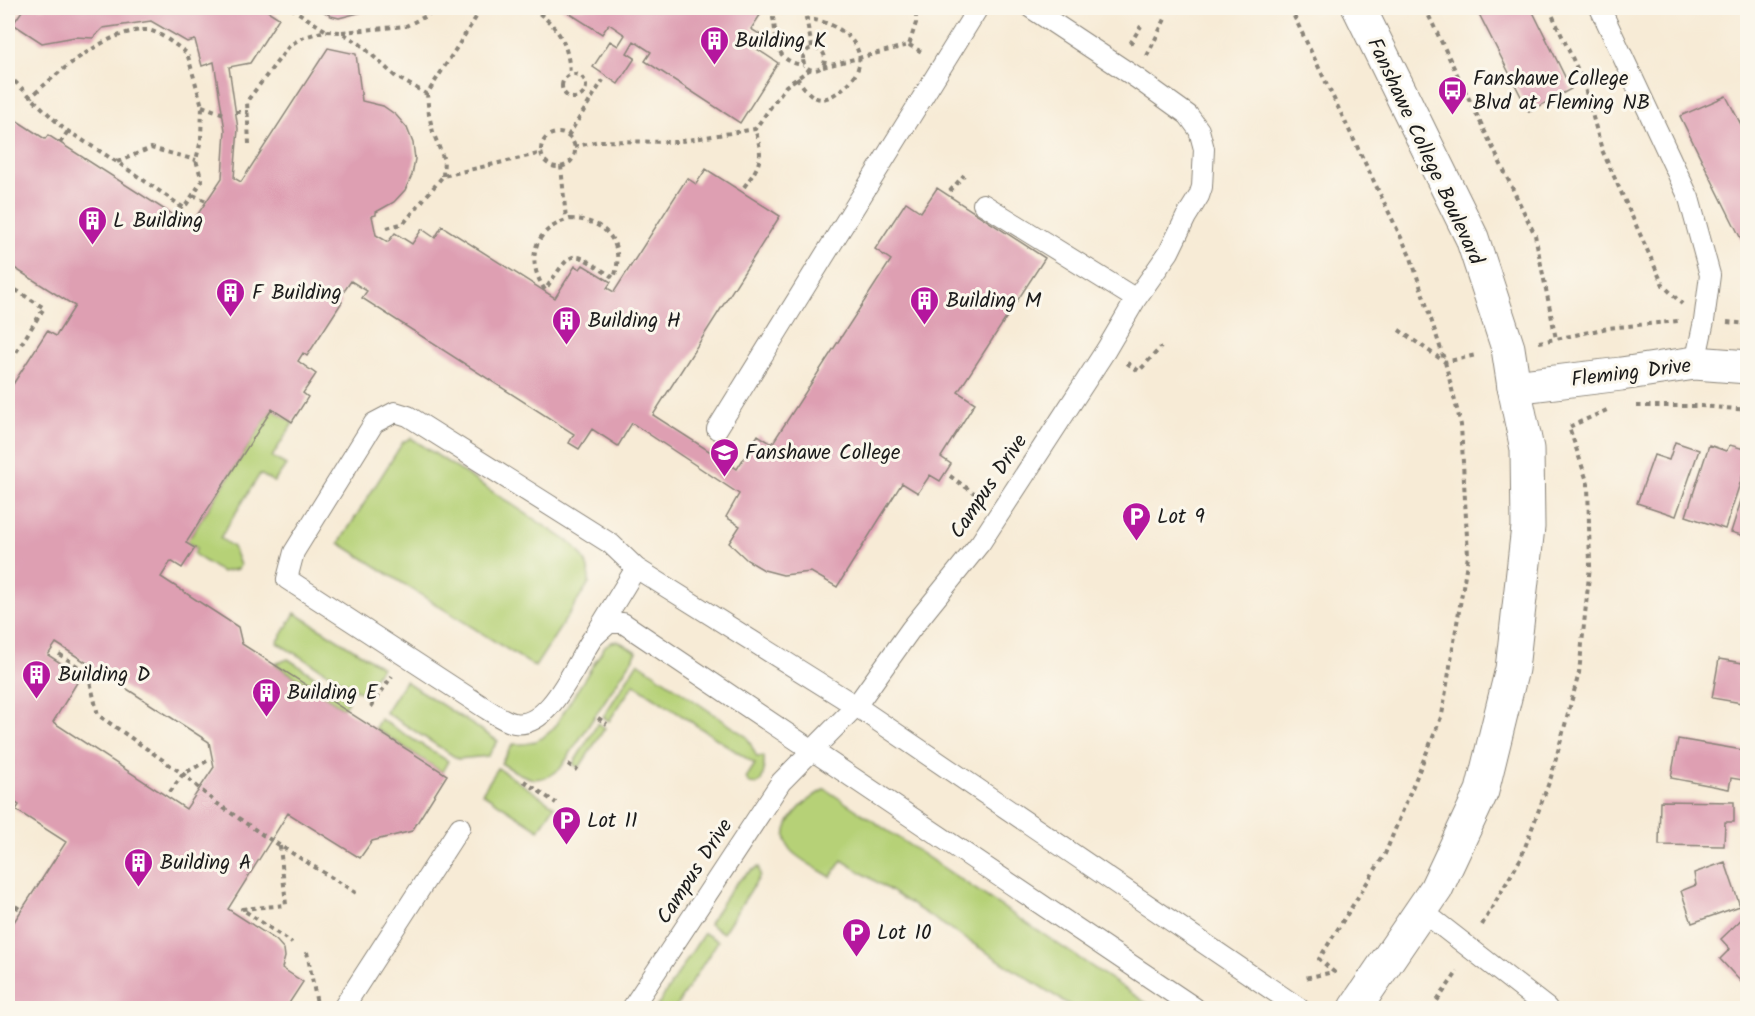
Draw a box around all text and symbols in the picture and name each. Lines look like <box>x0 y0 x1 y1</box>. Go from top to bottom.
building icon: Building K <box>698 24 730 66</box>
place label: Building K <box>735 25 827 58</box>
street label: Fanshawe College Boulevard <box>1357 33 1492 271</box>
place label: Fanshawe College Blvd at Fleming NB <box>1473 63 1650 120</box>
bus stop icon: Fanshawe College Blvd at Fleming NB <box>1436 74 1468 116</box>
building icon: L Building <box>76 204 108 246</box>
place label: L Building <box>113 205 203 238</box>
building icon: F Building <box>215 276 247 318</box>
place label: F Building <box>252 277 342 310</box>
building icon: Building M <box>909 284 941 326</box>
place label: Building M <box>946 285 1042 318</box>
building icon: Building H <box>551 304 583 346</box>
place label: Building H <box>588 305 681 338</box>
street label: Fleming Drive <box>1569 350 1694 397</box>
street label: Campus Drive <box>942 427 1037 546</box>
school or university icon: Fanshawe College <box>708 436 740 478</box>
place label: Fanshawe College <box>745 437 901 470</box>
parking icon: Lot 9 <box>1120 500 1152 542</box>
place label: Lot 9 <box>1157 501 1205 534</box>
building icon: Building D <box>21 658 53 700</box>
place label: Building D <box>58 659 150 692</box>
building icon: Building E <box>250 676 282 718</box>
place label: Building E <box>287 677 379 710</box>
parking icon: Lot 11 <box>550 804 582 846</box>
place label: Lot 11 <box>587 805 638 838</box>
street label: Campus Drive <box>649 812 742 931</box>
building icon: Building A <box>123 846 155 888</box>
place label: Building A <box>160 847 251 880</box>
parking icon: Lot 10 <box>840 916 872 958</box>
place label: Lot 10 <box>877 917 932 950</box>

